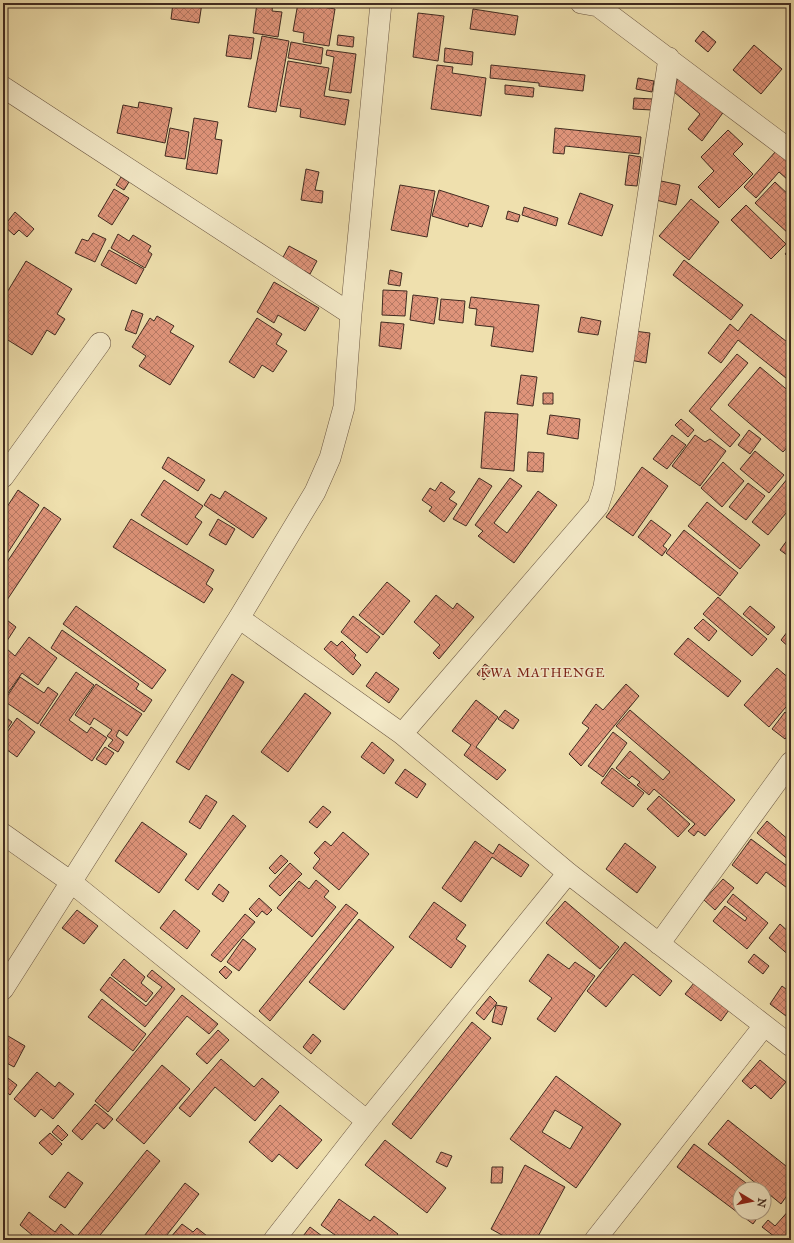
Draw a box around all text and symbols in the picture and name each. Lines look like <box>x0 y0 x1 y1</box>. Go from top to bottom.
district label: KWA MATHENGE <box>480 665 606 681</box>
north arrow <box>732 1181 772 1221</box>
text: N <box>754 1197 769 1209</box>

